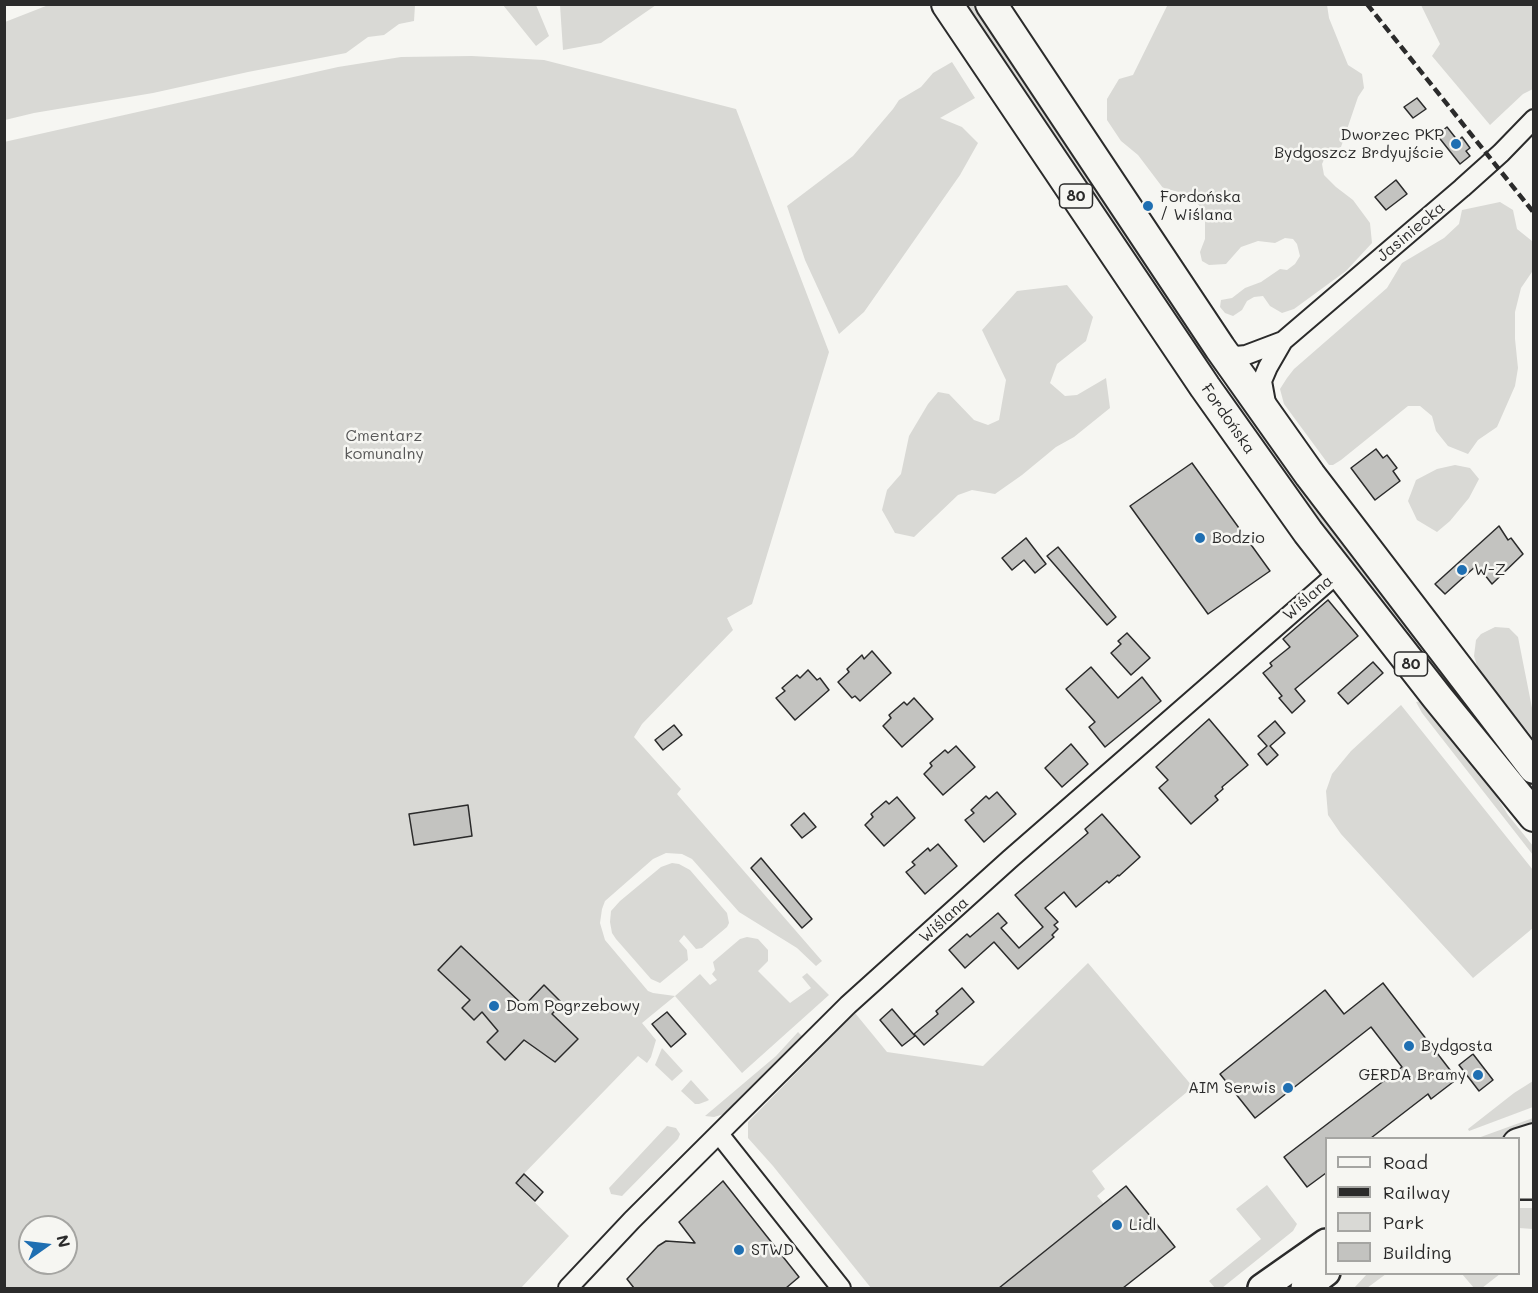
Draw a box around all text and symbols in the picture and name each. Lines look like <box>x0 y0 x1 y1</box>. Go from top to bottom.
place label: Dworzec PKP Bydgoszcz Brdyujście <box>1274 125 1444 163</box>
marker: Dworzec PKP Bydgoszcz Brdyujście <box>1449 137 1463 151</box>
road number: 80 <box>1060 184 1092 208</box>
place label: Fordońska / Wiślana <box>1160 187 1241 225</box>
street label: Jasiniecka <box>1373 198 1449 266</box>
marker: Fordońska / Wiślana <box>1141 199 1155 213</box>
street label: Fordońska <box>1197 380 1259 458</box>
park label: Cmentarz komunalny <box>344 426 424 464</box>
place label: Bodzio <box>1212 528 1265 548</box>
marker: Bodzio <box>1193 531 1207 545</box>
place label: W-Z <box>1474 560 1506 580</box>
marker: W-Z <box>1455 563 1469 577</box>
street label: Wiślana <box>1279 571 1337 625</box>
road number: 80 <box>1394 652 1428 676</box>
street label: Wiślana <box>915 893 973 947</box>
place label: Dom Pogrzebowy <box>506 996 640 1016</box>
marker: Dom Pogrzebowy <box>487 999 501 1013</box>
place label: Bydgosta <box>1421 1036 1493 1056</box>
marker: Bydgosta <box>1402 1039 1416 1053</box>
place label: GERDA Bramy <box>1358 1065 1466 1085</box>
marker: GERDA Bramy <box>1471 1068 1485 1082</box>
place label: AIM Serwis <box>1188 1078 1276 1098</box>
marker: AIM Serwis <box>1281 1081 1295 1095</box>
legend <box>1325 1137 1520 1275</box>
text: Road <box>1383 1150 1428 1174</box>
text: Railway <box>1383 1180 1450 1204</box>
text: Park <box>1383 1210 1424 1234</box>
north arrow <box>18 1215 78 1275</box>
place label: Lidl <box>1129 1215 1156 1235</box>
marker: Lidl <box>1110 1218 1124 1232</box>
text: N <box>52 1233 76 1249</box>
place label: STWD <box>751 1240 794 1260</box>
text: Building <box>1383 1240 1451 1264</box>
marker: STWD <box>732 1243 746 1257</box>

